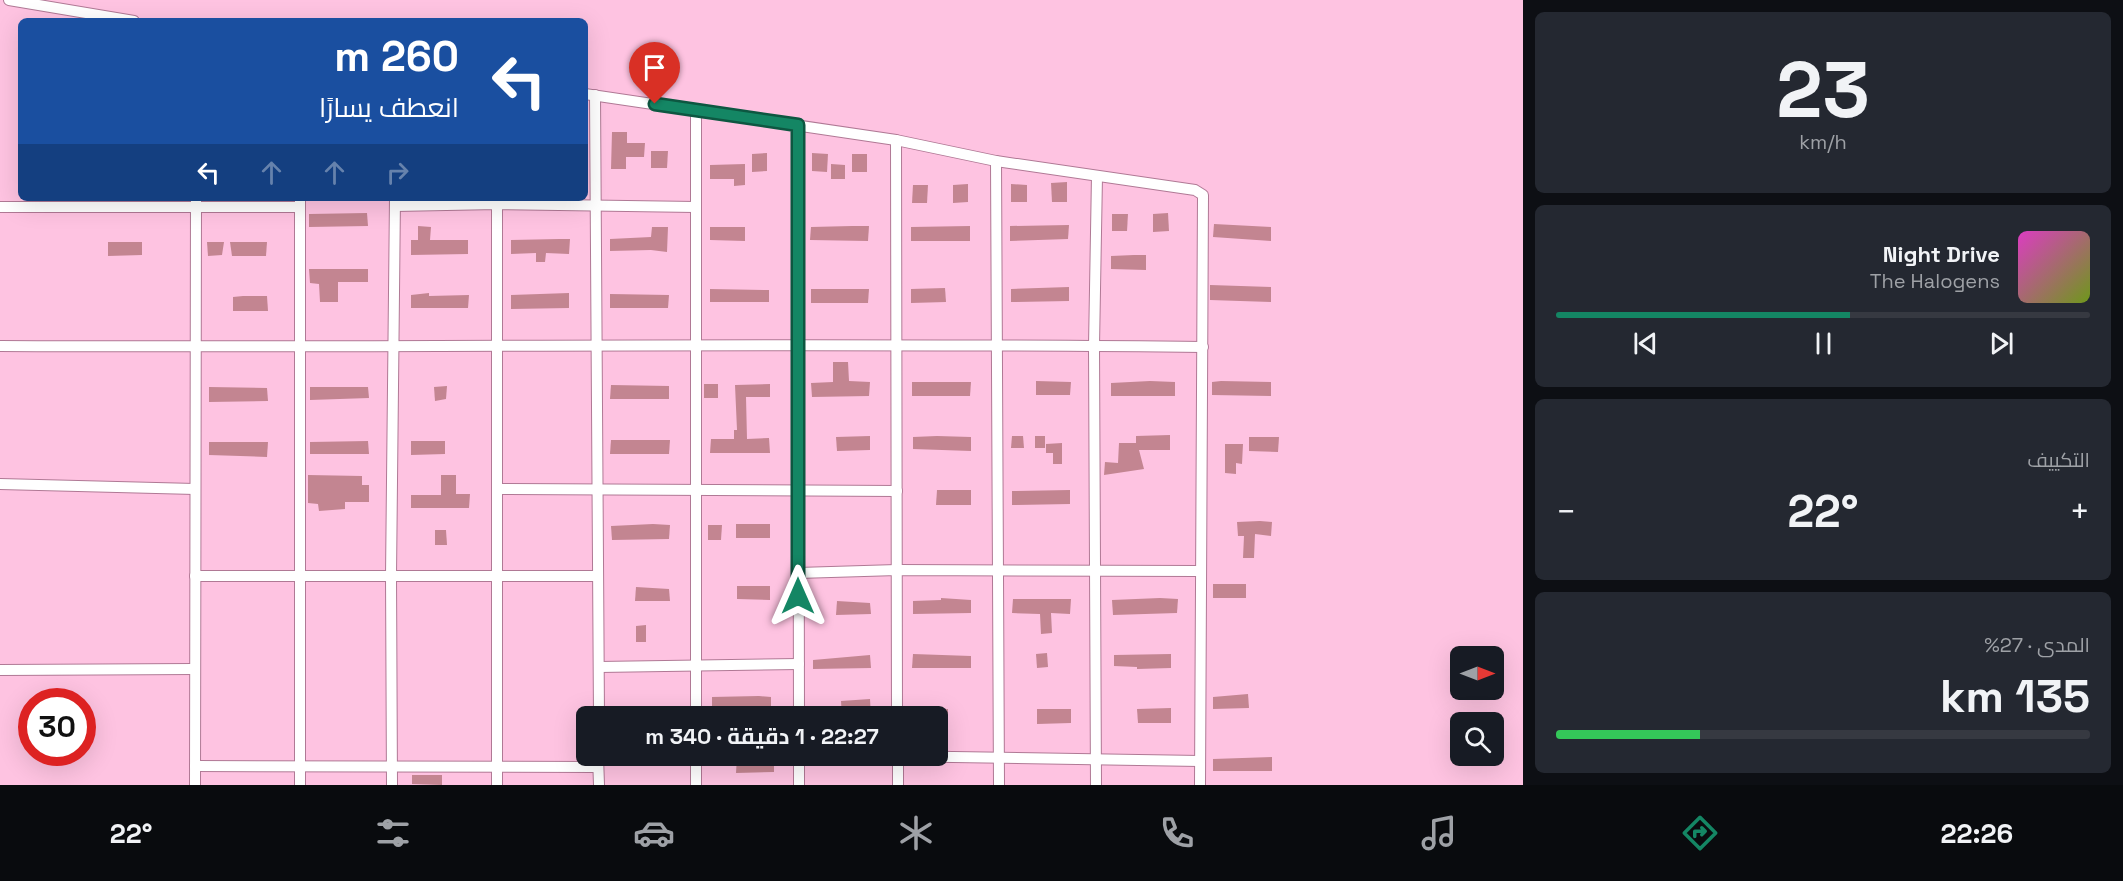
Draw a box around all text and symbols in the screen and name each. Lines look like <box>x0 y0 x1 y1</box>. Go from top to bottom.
text: 260 m <box>334 30 459 83</box>
text: 23 <box>1776 40 1870 140</box>
icon: left <box>480 42 558 120</box>
pin <box>629 42 680 104</box>
icon: arrive <box>638 51 671 84</box>
text: انعطف يسارًا <box>319 90 459 125</box>
text: km/h <box>1799 129 1847 155</box>
icon: left <box>192 156 225 189</box>
icon: ahead <box>255 156 288 189</box>
icon: ahead <box>318 156 351 189</box>
icon: right <box>381 156 414 189</box>
text: Night Drive <box>1883 240 2000 268</box>
text: The Halogens <box>1870 268 2000 294</box>
icon: previous <box>1629 327 1662 360</box>
icon: pause <box>1807 327 1840 360</box>
icon: next <box>1985 327 2018 360</box>
text: التكييف <box>2027 447 2090 473</box>
text: 22° <box>1787 483 1859 540</box>
text: − <box>1556 491 1576 533</box>
text: + <box>2070 491 2090 533</box>
position arrow <box>766 564 830 628</box>
text: المدى · 27% <box>1984 632 2090 658</box>
north arrow <box>1450 646 1504 700</box>
map controls <box>1450 646 1504 766</box>
text: 135 km <box>1940 668 2090 725</box>
speed limit sign: 30 <box>18 688 96 766</box>
button: search <box>1450 712 1504 766</box>
text: 22:27 · 1 دقيقة · 340 m <box>645 722 879 750</box>
icon: filters <box>372 812 414 854</box>
icon: car <box>633 812 675 854</box>
icon: climate <box>895 812 937 854</box>
icon: phone <box>1156 812 1198 854</box>
icon: music <box>1418 812 1460 854</box>
icon: directions <box>1679 812 1721 854</box>
text: 22° <box>110 816 152 851</box>
text: 22:26 <box>1940 816 2013 851</box>

